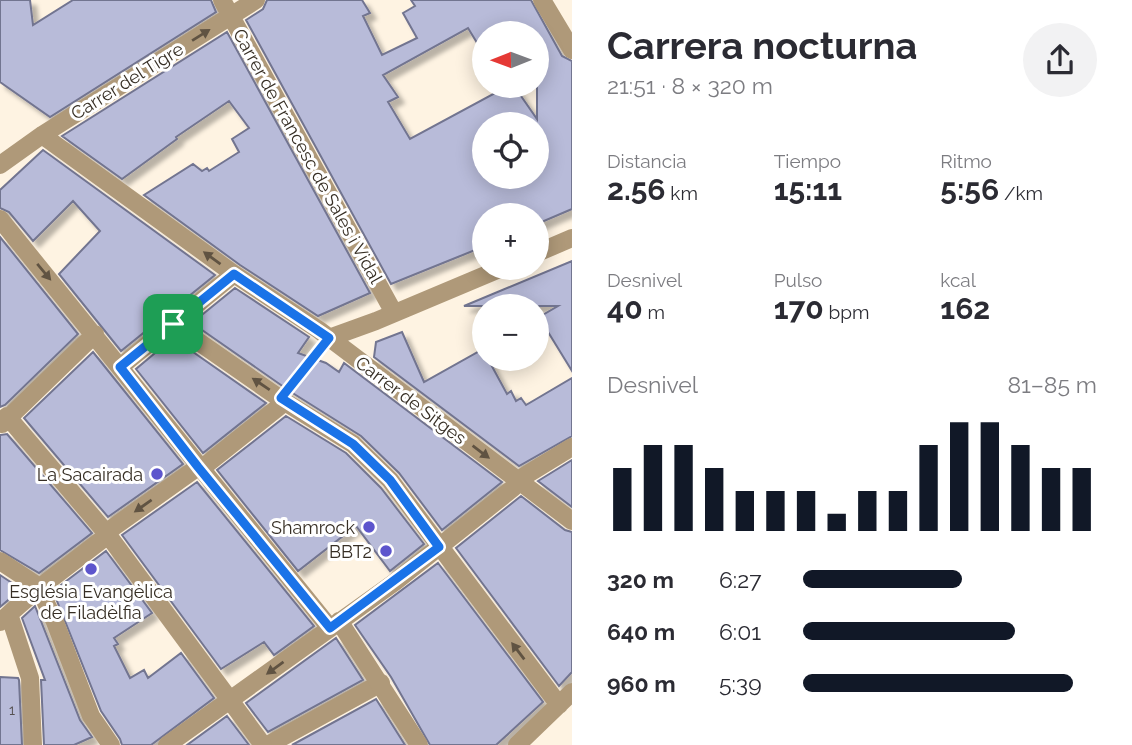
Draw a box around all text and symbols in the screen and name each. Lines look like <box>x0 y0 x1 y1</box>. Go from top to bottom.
north arrow <box>472 21 550 98</box>
map controls <box>472 21 549 371</box>
text: Carrera nocturna <box>607 23 917 68</box>
button: share <box>1023 23 1097 97</box>
street label: Carrer de Francesc de Sales i Vidal <box>229 25 387 287</box>
one-way arrow <box>192 28 211 41</box>
street label: Carrer del Tigre <box>67 38 187 124</box>
text: 21:51 · 8 × 320 m <box>607 72 773 99</box>
button: locate <box>472 112 549 189</box>
text: Distancia <box>607 150 687 172</box>
text: Tiempo <box>774 150 841 172</box>
text: Ritmo <box>940 150 992 172</box>
text: 2.56 <box>607 172 666 207</box>
text: 15:11 <box>774 172 842 207</box>
text: 5:56 <box>940 172 999 207</box>
text: km <box>666 182 698 204</box>
text: /km <box>999 182 1043 204</box>
button: + <box>472 203 549 280</box>
one-way arrow <box>203 251 221 265</box>
one-way arrow <box>36 262 51 280</box>
text: Desnivel <box>607 269 682 291</box>
text: Pulso <box>774 269 822 291</box>
text: kcal <box>940 269 976 291</box>
text: 40 <box>607 291 643 326</box>
text: 170 <box>774 291 824 326</box>
text: 162 <box>940 291 990 326</box>
pin <box>143 294 203 354</box>
button: − <box>472 294 549 371</box>
text: m <box>643 301 665 323</box>
text: bpm <box>824 301 870 323</box>
icon: arrive <box>154 305 192 343</box>
street label: Carrer de Sitges <box>352 352 471 449</box>
text: Desnivel <box>607 371 698 398</box>
text: 81–85 m <box>1007 371 1097 398</box>
one-way arrow <box>252 377 270 391</box>
one-way arrow <box>472 445 490 459</box>
place label: La Sacairada <box>37 464 143 485</box>
marker: La Sacairada <box>149 466 165 482</box>
one-way arrow <box>134 499 152 513</box>
place label: Shamrock <box>271 517 355 538</box>
marker: Shamrock <box>361 519 377 535</box>
place label: BBT2 <box>329 541 372 562</box>
marker: BBT2 <box>378 543 394 559</box>
marker: Església Evangèlica de Filadèlfia <box>83 561 99 577</box>
text: 320 m <box>607 566 674 593</box>
text: 6:27 <box>719 566 761 593</box>
place label: Església Evangèlica de Filadèlfia <box>9 581 173 623</box>
text: 640 m <box>607 618 675 645</box>
text: 6:01 <box>719 618 761 645</box>
one-way arrow <box>510 642 525 660</box>
one-way arrow <box>266 661 284 675</box>
text: 960 m <box>607 670 676 697</box>
text: 5:39 <box>719 670 762 697</box>
house number: 1 <box>9 702 15 718</box>

